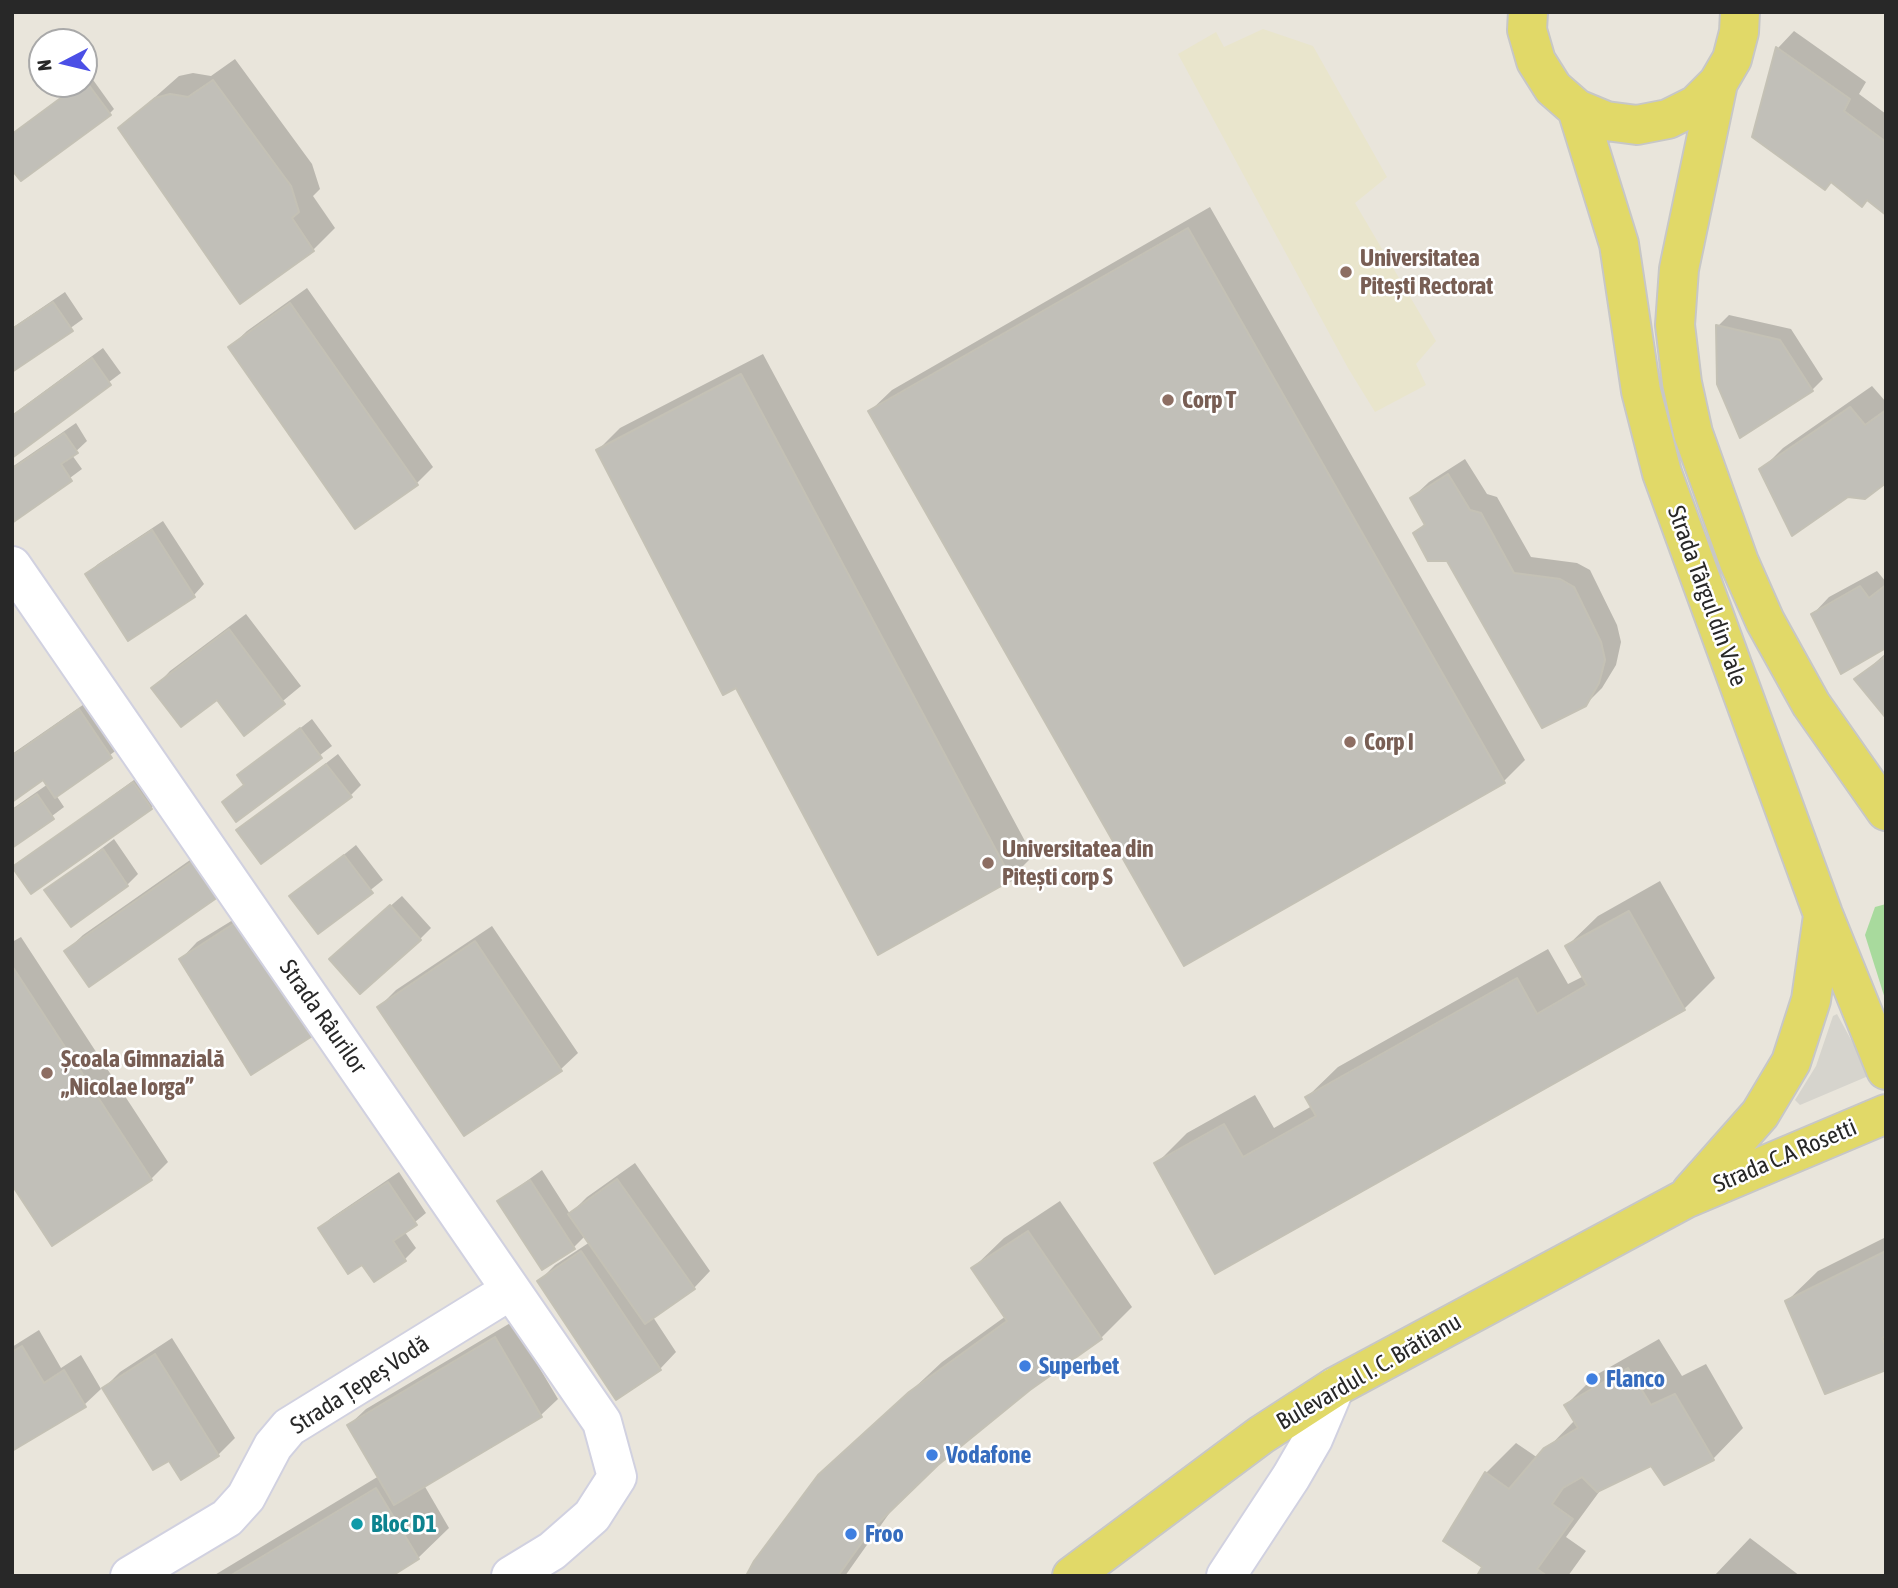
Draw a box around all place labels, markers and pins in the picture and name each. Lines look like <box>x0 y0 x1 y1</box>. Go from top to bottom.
place label: Universitatea Pitești Rectorat <box>1360 244 1493 300</box>
marker: Universitatea Pitești Rectorat <box>1338 264 1354 280</box>
place label: Corp T <box>1182 386 1236 414</box>
marker: Corp T <box>1160 392 1176 408</box>
place label: Corp I <box>1364 728 1414 756</box>
marker: Corp I <box>1342 734 1358 750</box>
place label: Universitatea din Pitești corp S <box>1002 835 1154 891</box>
marker: Universitatea din Pitești corp S <box>980 855 996 871</box>
place label: Școala Gimnazială „Nicolae Iorga” <box>61 1045 224 1101</box>
marker: Școala Gimnazială „Nicolae Iorga” <box>39 1065 55 1081</box>
place label: Superbet <box>1039 1352 1119 1380</box>
marker: Superbet <box>1017 1358 1033 1374</box>
place label: Flanco <box>1606 1365 1665 1393</box>
marker: Flanco <box>1584 1371 1600 1387</box>
place label: Vodafone <box>946 1441 1031 1469</box>
marker: Vodafone <box>924 1447 940 1463</box>
place label: Bloc D1 <box>371 1510 437 1538</box>
marker: Bloc D1 <box>349 1516 365 1532</box>
place label: Froo <box>865 1520 904 1548</box>
marker: Froo <box>843 1526 859 1542</box>

